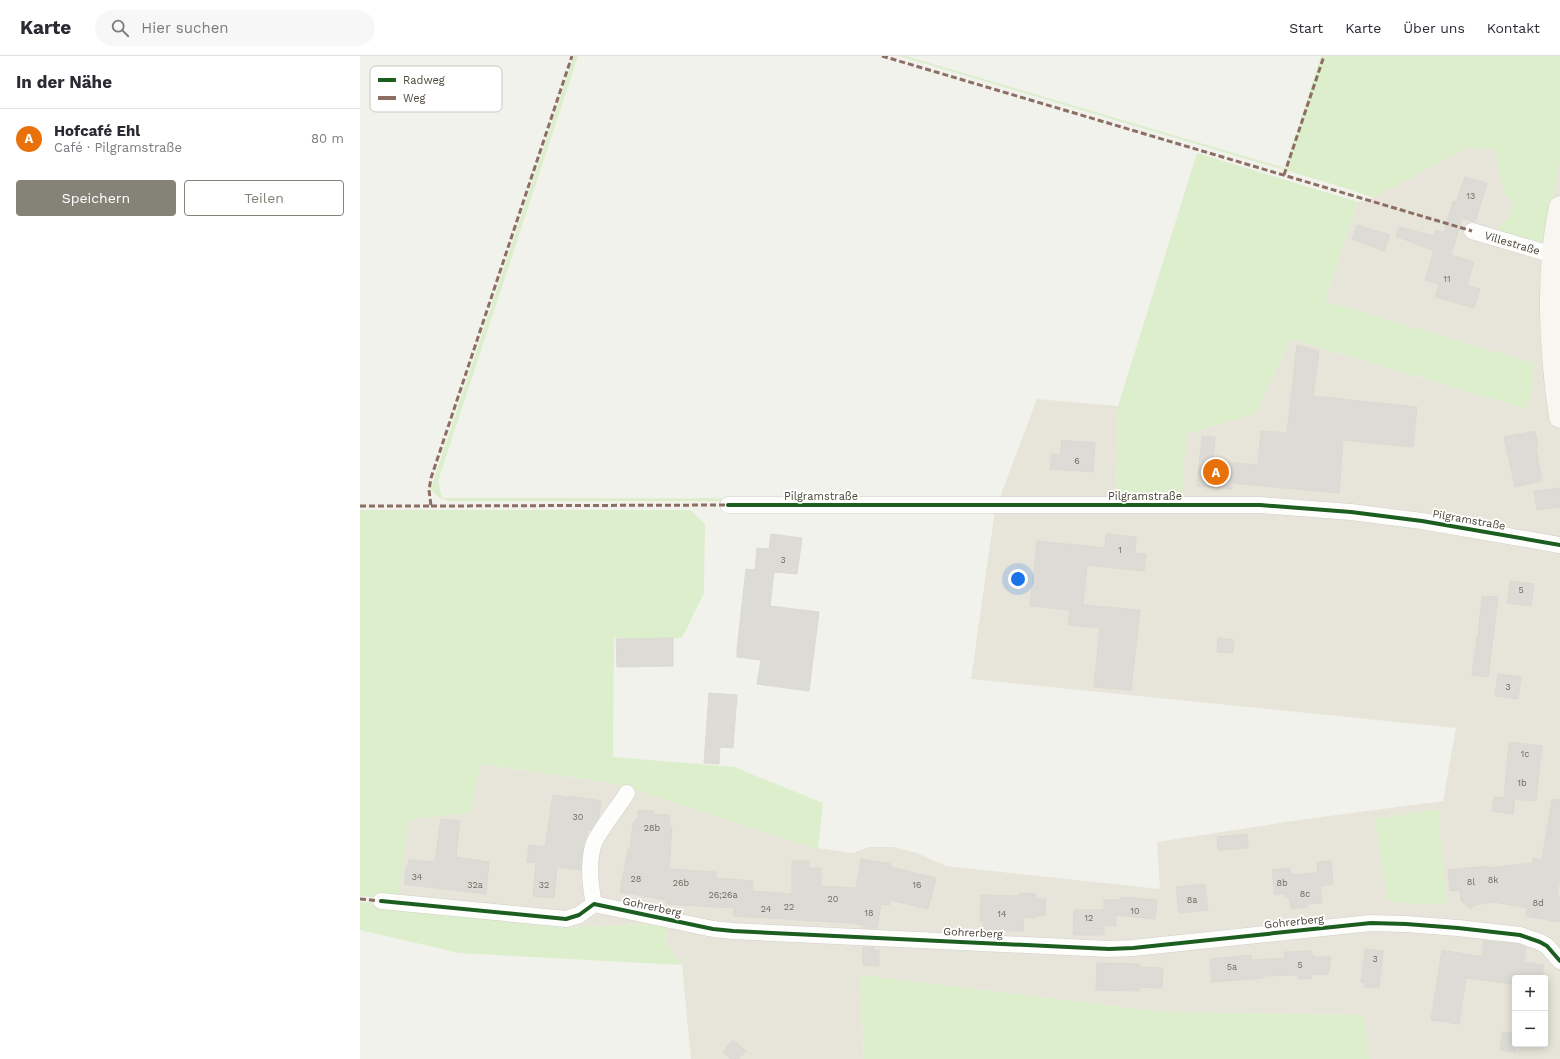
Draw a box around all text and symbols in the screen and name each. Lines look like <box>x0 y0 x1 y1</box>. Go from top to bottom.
search box <box>95 10 375 46</box>
text: Karte <box>20 16 71 39</box>
icon: search <box>109 17 131 39</box>
text: Hier suchen <box>141 19 229 37</box>
text: Start <box>1289 20 1323 36</box>
text: Karte <box>1345 20 1381 36</box>
text: Über uns <box>1403 20 1465 36</box>
text: Kontakt <box>1487 20 1540 36</box>
legend <box>370 66 502 112</box>
text: In der Nähe <box>16 72 112 92</box>
text: Radweg <box>403 74 445 87</box>
text: Weg <box>403 92 426 105</box>
text: Hofcafé Ehl <box>54 122 140 140</box>
text: A <box>25 131 33 146</box>
text: 80 m <box>311 131 344 146</box>
text: Café · Pilgramstraße <box>54 140 182 155</box>
button: Speichern <box>16 180 176 216</box>
button: Teilen <box>184 180 344 216</box>
house number: 13 <box>1467 191 1475 201</box>
street label: Villestraße <box>1483 229 1542 257</box>
house number: 11 <box>1443 274 1451 284</box>
house number: 6 <box>1074 456 1080 466</box>
pin: A <box>1203 457 1229 487</box>
street label: Pilgramstraße <box>784 490 858 503</box>
street label: Pilgramstraße <box>1108 490 1182 503</box>
street label: Pilgramstraße <box>1431 507 1507 533</box>
house number: 1 <box>1118 545 1122 555</box>
house number: 3 <box>780 555 786 565</box>
your location <box>1008 569 1028 589</box>
house number: 5 <box>1518 585 1524 595</box>
house number: 3 <box>1505 682 1511 692</box>
house number: 1c <box>1521 749 1529 759</box>
house number: 1b <box>1517 778 1527 788</box>
house number: 30 <box>573 812 584 822</box>
house number: 28b <box>644 823 661 833</box>
house number: 34 <box>412 872 423 882</box>
house number: 28 <box>631 874 641 884</box>
house number: 8k <box>1488 875 1498 885</box>
house number: 8l <box>1467 877 1475 887</box>
house number: 26b <box>673 878 690 888</box>
house number: 8b <box>1276 878 1288 888</box>
house number: 32a <box>467 880 483 890</box>
house number: 32 <box>539 880 549 890</box>
house number: 16 <box>913 880 921 890</box>
house number: 8c <box>1300 889 1310 899</box>
house number: 26;26a <box>708 890 738 900</box>
street label: Gohrerberg <box>621 894 683 920</box>
house number: 20 <box>828 894 839 904</box>
house number: 8a <box>1187 895 1197 905</box>
house number: 8d <box>1532 898 1544 908</box>
house number: 22 <box>784 902 794 912</box>
house number: 24 <box>761 904 772 914</box>
house number: 10 <box>1130 906 1140 916</box>
house number: 18 <box>864 908 874 918</box>
house number: 14 <box>997 909 1007 919</box>
street label: Gohrerberg <box>1264 912 1325 932</box>
house number: 12 <box>1085 913 1093 923</box>
street label: Gohrerberg <box>943 925 1003 941</box>
house number: 3 <box>1372 954 1378 964</box>
house number: 5 <box>1297 960 1303 970</box>
house number: 5a <box>1227 962 1237 972</box>
map controls <box>1512 975 1548 1047</box>
button: + <box>1512 975 1548 1011</box>
button: − <box>1512 1011 1548 1047</box>

